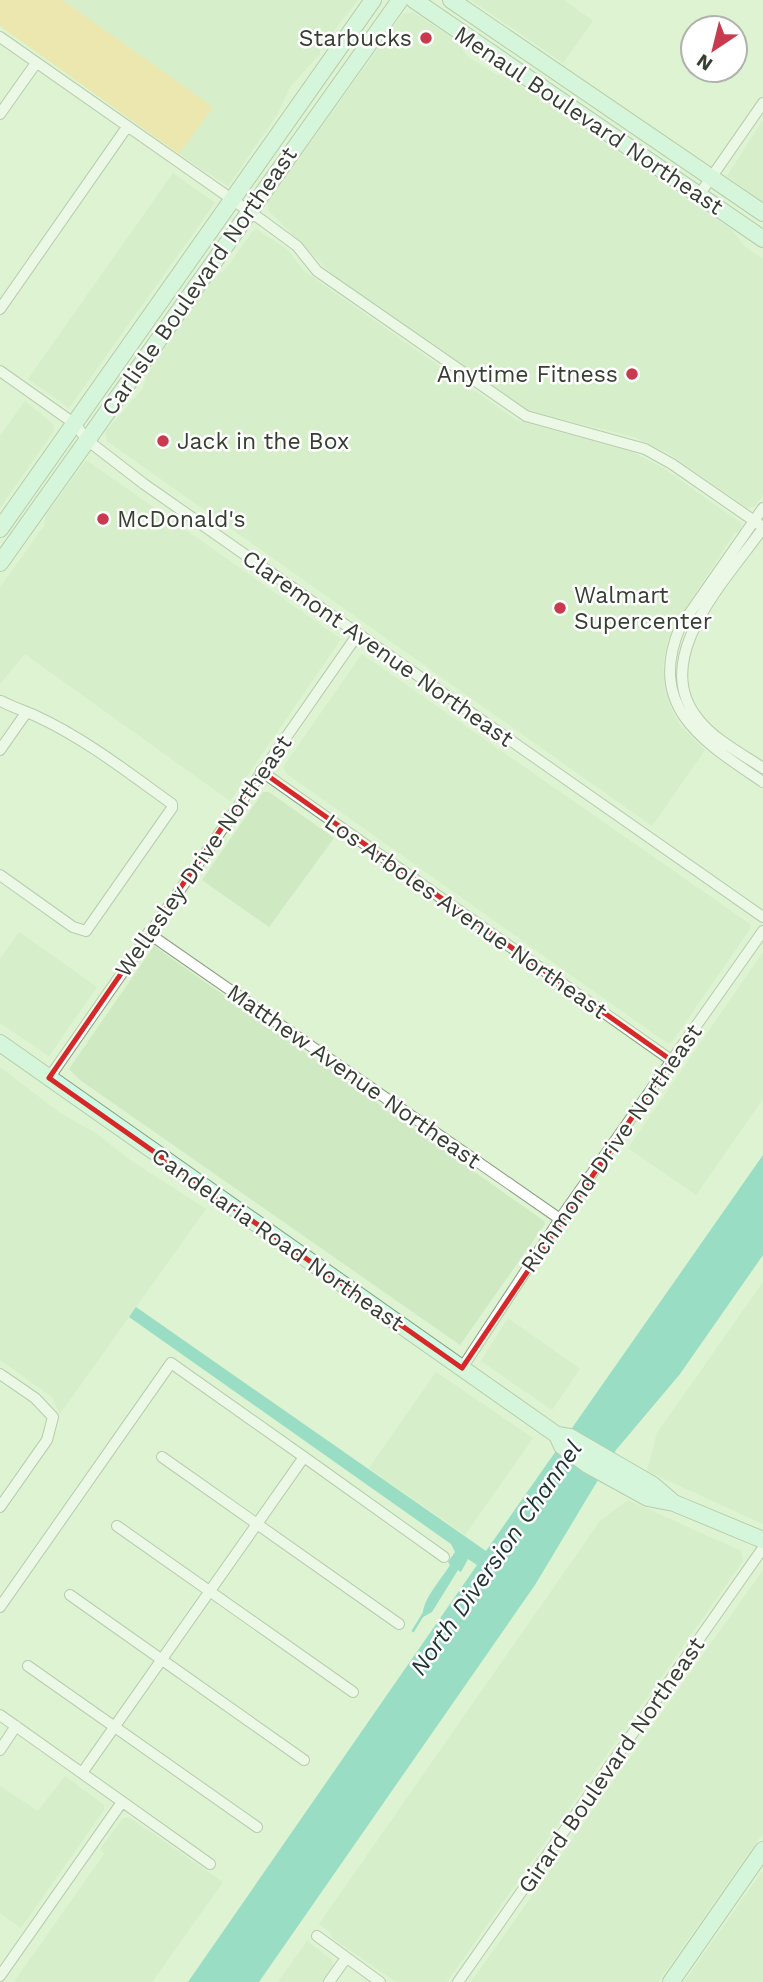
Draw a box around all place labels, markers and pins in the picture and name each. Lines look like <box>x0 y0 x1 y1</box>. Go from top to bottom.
place label: Starbucks <box>299 25 412 52</box>
marker: Starbucks <box>418 30 434 46</box>
place label: Anytime Fitness <box>437 361 618 388</box>
marker: Anytime Fitness <box>624 366 640 382</box>
place label: Jack in the Box <box>177 428 349 455</box>
marker: Jack in the Box <box>155 433 171 449</box>
place label: McDonald's <box>117 506 246 533</box>
marker: McDonald's <box>95 511 111 527</box>
place label: Walmart Supercenter <box>574 582 712 635</box>
marker: Walmart Supercenter <box>552 600 568 616</box>

